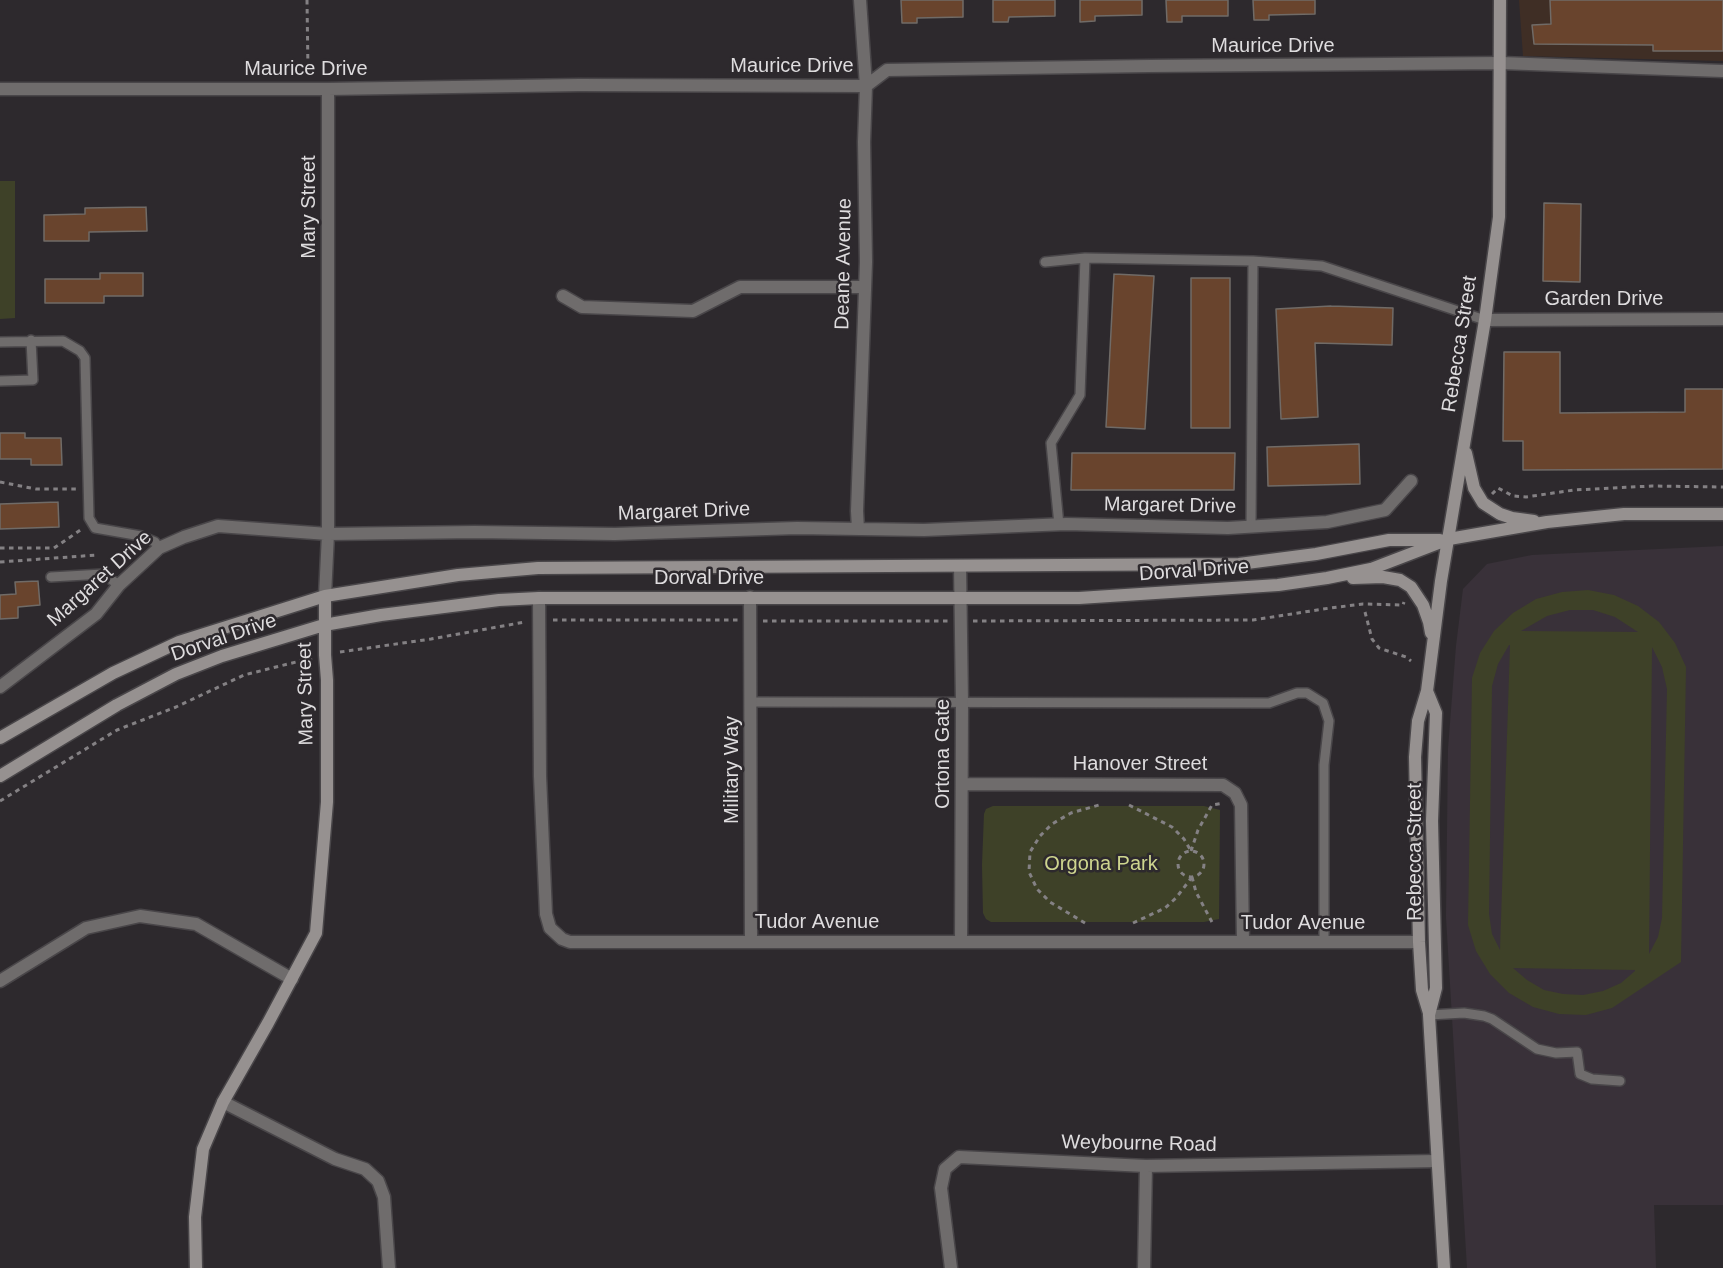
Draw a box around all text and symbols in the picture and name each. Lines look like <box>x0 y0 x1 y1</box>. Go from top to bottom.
street label: Maurice Drive <box>1211 34 1335 58</box>
street label: Maurice Drive <box>730 54 854 78</box>
street label: Maurice Drive <box>244 57 368 81</box>
street label: Mary Street <box>297 155 321 259</box>
street label: Deane Avenue <box>831 198 857 330</box>
street label: Rebecca Street <box>1437 274 1483 414</box>
street label: Garden Drive <box>1545 287 1663 311</box>
street label: Margaret Drive <box>1104 493 1236 519</box>
street label: Margaret Drive <box>617 498 751 526</box>
street label: Margaret Drive <box>43 526 157 632</box>
street label: Dorval Drive <box>1138 555 1250 587</box>
street label: Dorval Drive <box>654 566 764 590</box>
street label: Dorval Drive <box>168 609 280 667</box>
street label: Mary Street <box>293 642 319 746</box>
street label: Ortona Gate <box>931 699 955 809</box>
street label: Military Way <box>720 716 744 824</box>
street label: Hanover Street <box>1073 752 1207 776</box>
street label: Rebecca Street <box>1403 783 1427 921</box>
park label: Orgona Park <box>1044 852 1158 876</box>
street label: Tudor Avenue <box>755 910 879 934</box>
street label: Tudor Avenue <box>1241 911 1365 935</box>
street label: Weybourne Road <box>1061 1131 1217 1157</box>

